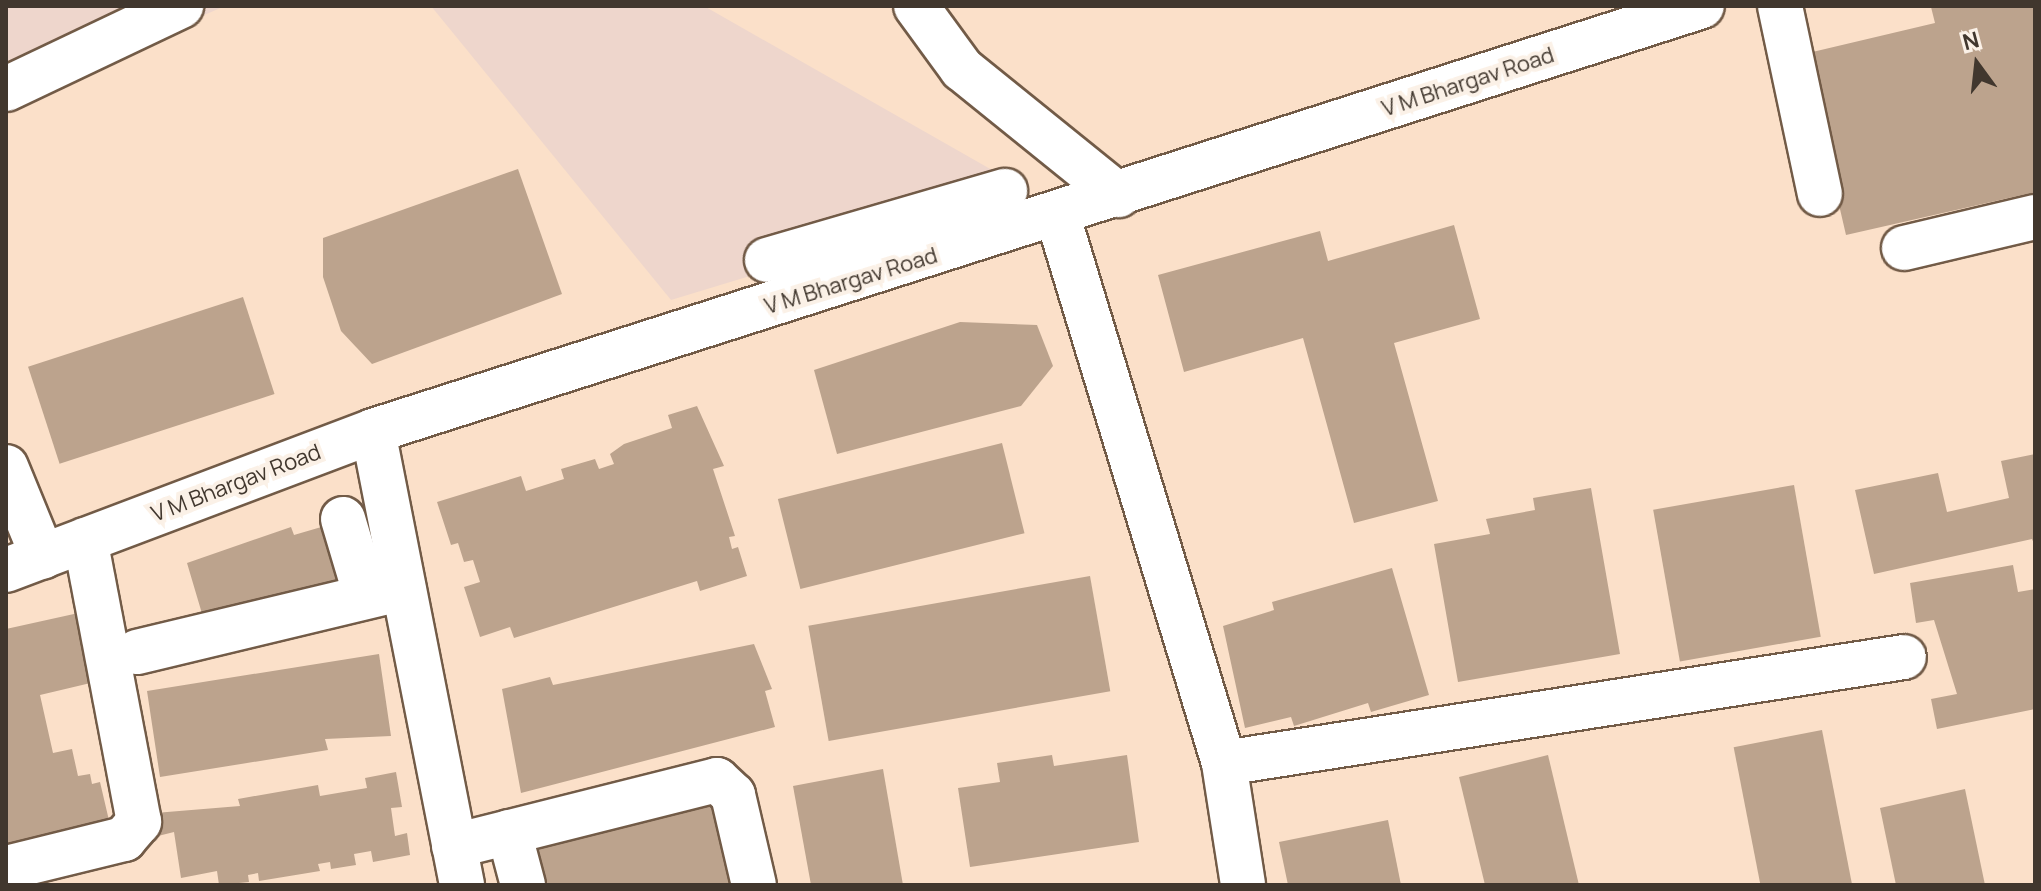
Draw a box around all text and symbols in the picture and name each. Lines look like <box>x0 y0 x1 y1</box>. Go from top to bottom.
north arrow <box>1937 24 2017 104</box>
text: N <box>1959 24 1982 57</box>
street label: V M Bhargav Road <box>1379 42 1557 122</box>
street label: V M Bhargav Road <box>761 242 941 320</box>
street label: V M Bhargav Road <box>148 439 324 527</box>

